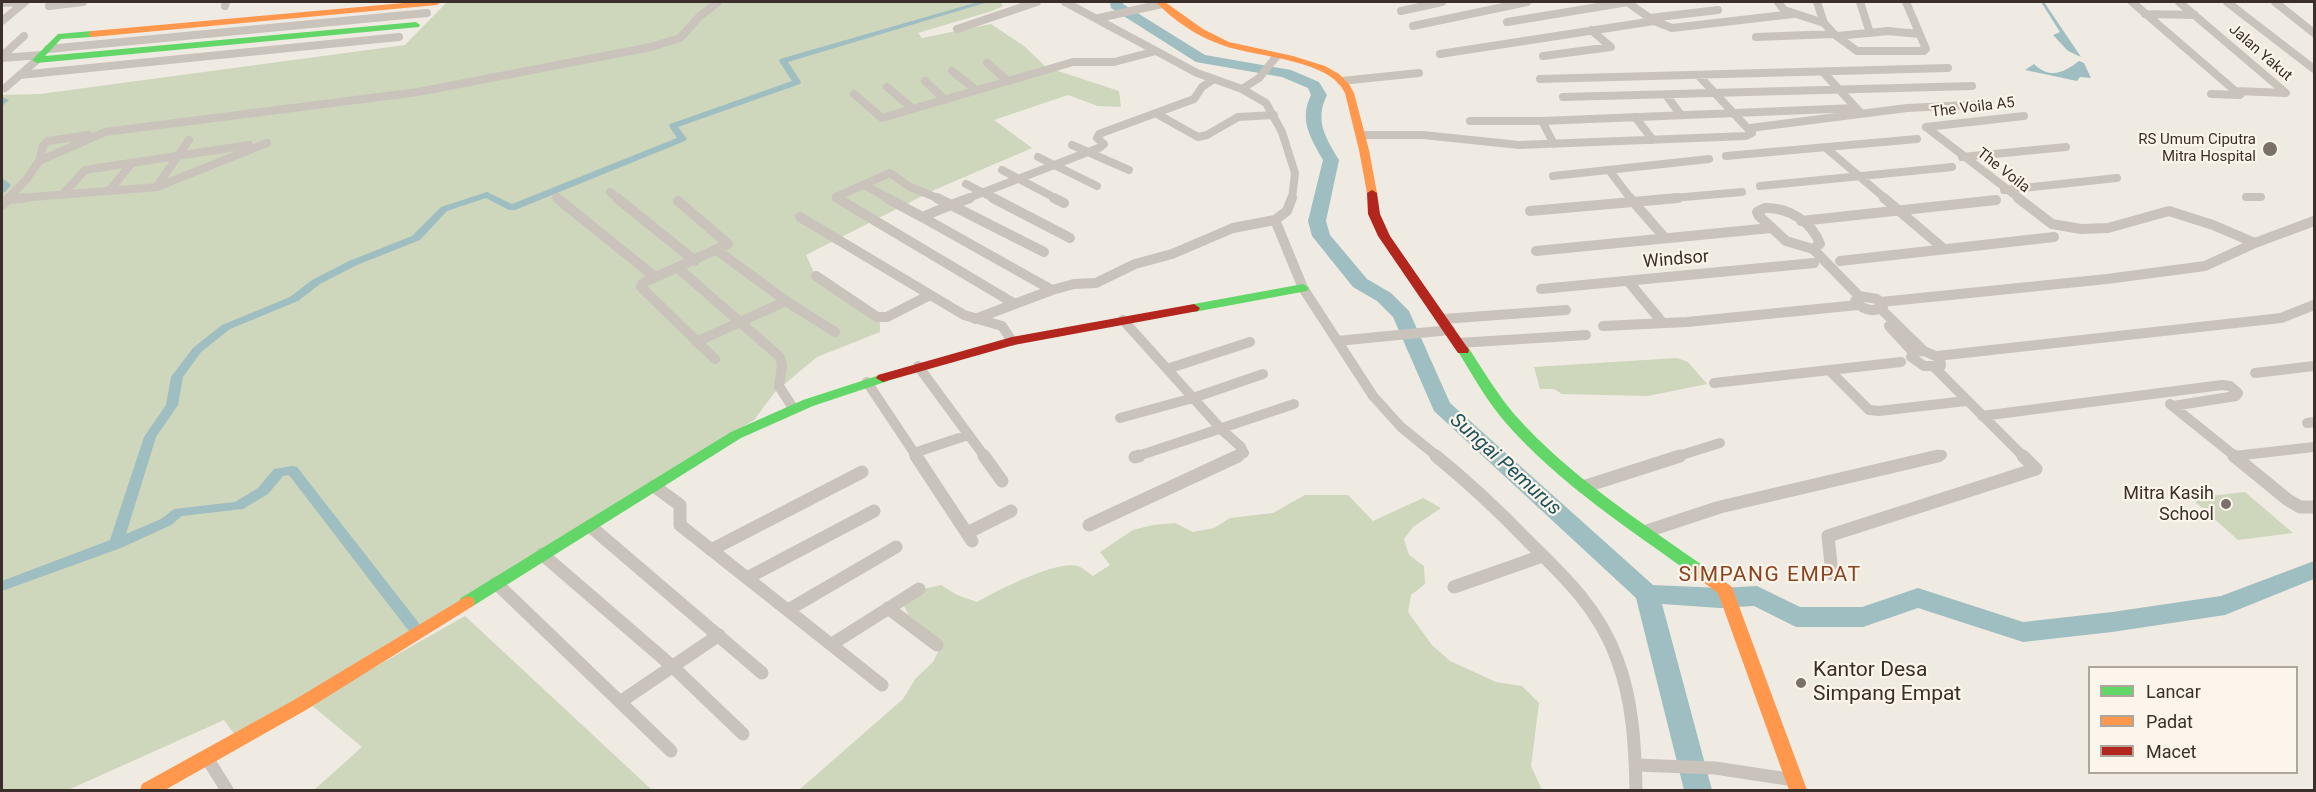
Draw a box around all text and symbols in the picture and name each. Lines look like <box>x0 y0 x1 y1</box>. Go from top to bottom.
street label: Jalan Yakut <box>2225 21 2295 85</box>
street label: The Voila A5 <box>1930 94 2016 122</box>
place label: RS Umum Ciputra Mitra Hospital <box>2138 131 2256 166</box>
marker: RS Umum Ciputra Mitra Hospital <box>2261 140 2279 158</box>
street label: The Voila <box>1973 145 2033 197</box>
street label: Windsor <box>1642 246 1710 274</box>
water label: Sungai Pemurus <box>1444 409 1566 521</box>
place label: Mitra Kasih School <box>2123 483 2214 526</box>
marker: Mitra Kasih School <box>2219 497 2233 511</box>
district label: SIMPANG EMPAT <box>1678 563 1862 589</box>
place label: Kantor Desa Simpang Empat <box>1813 658 1961 708</box>
legend <box>2088 666 2298 774</box>
marker: Kantor Desa Simpang Empat <box>1794 676 1808 690</box>
text: Lancar <box>2146 681 2201 702</box>
text: Padat <box>2146 711 2193 732</box>
text: Macet <box>2146 741 2196 762</box>

